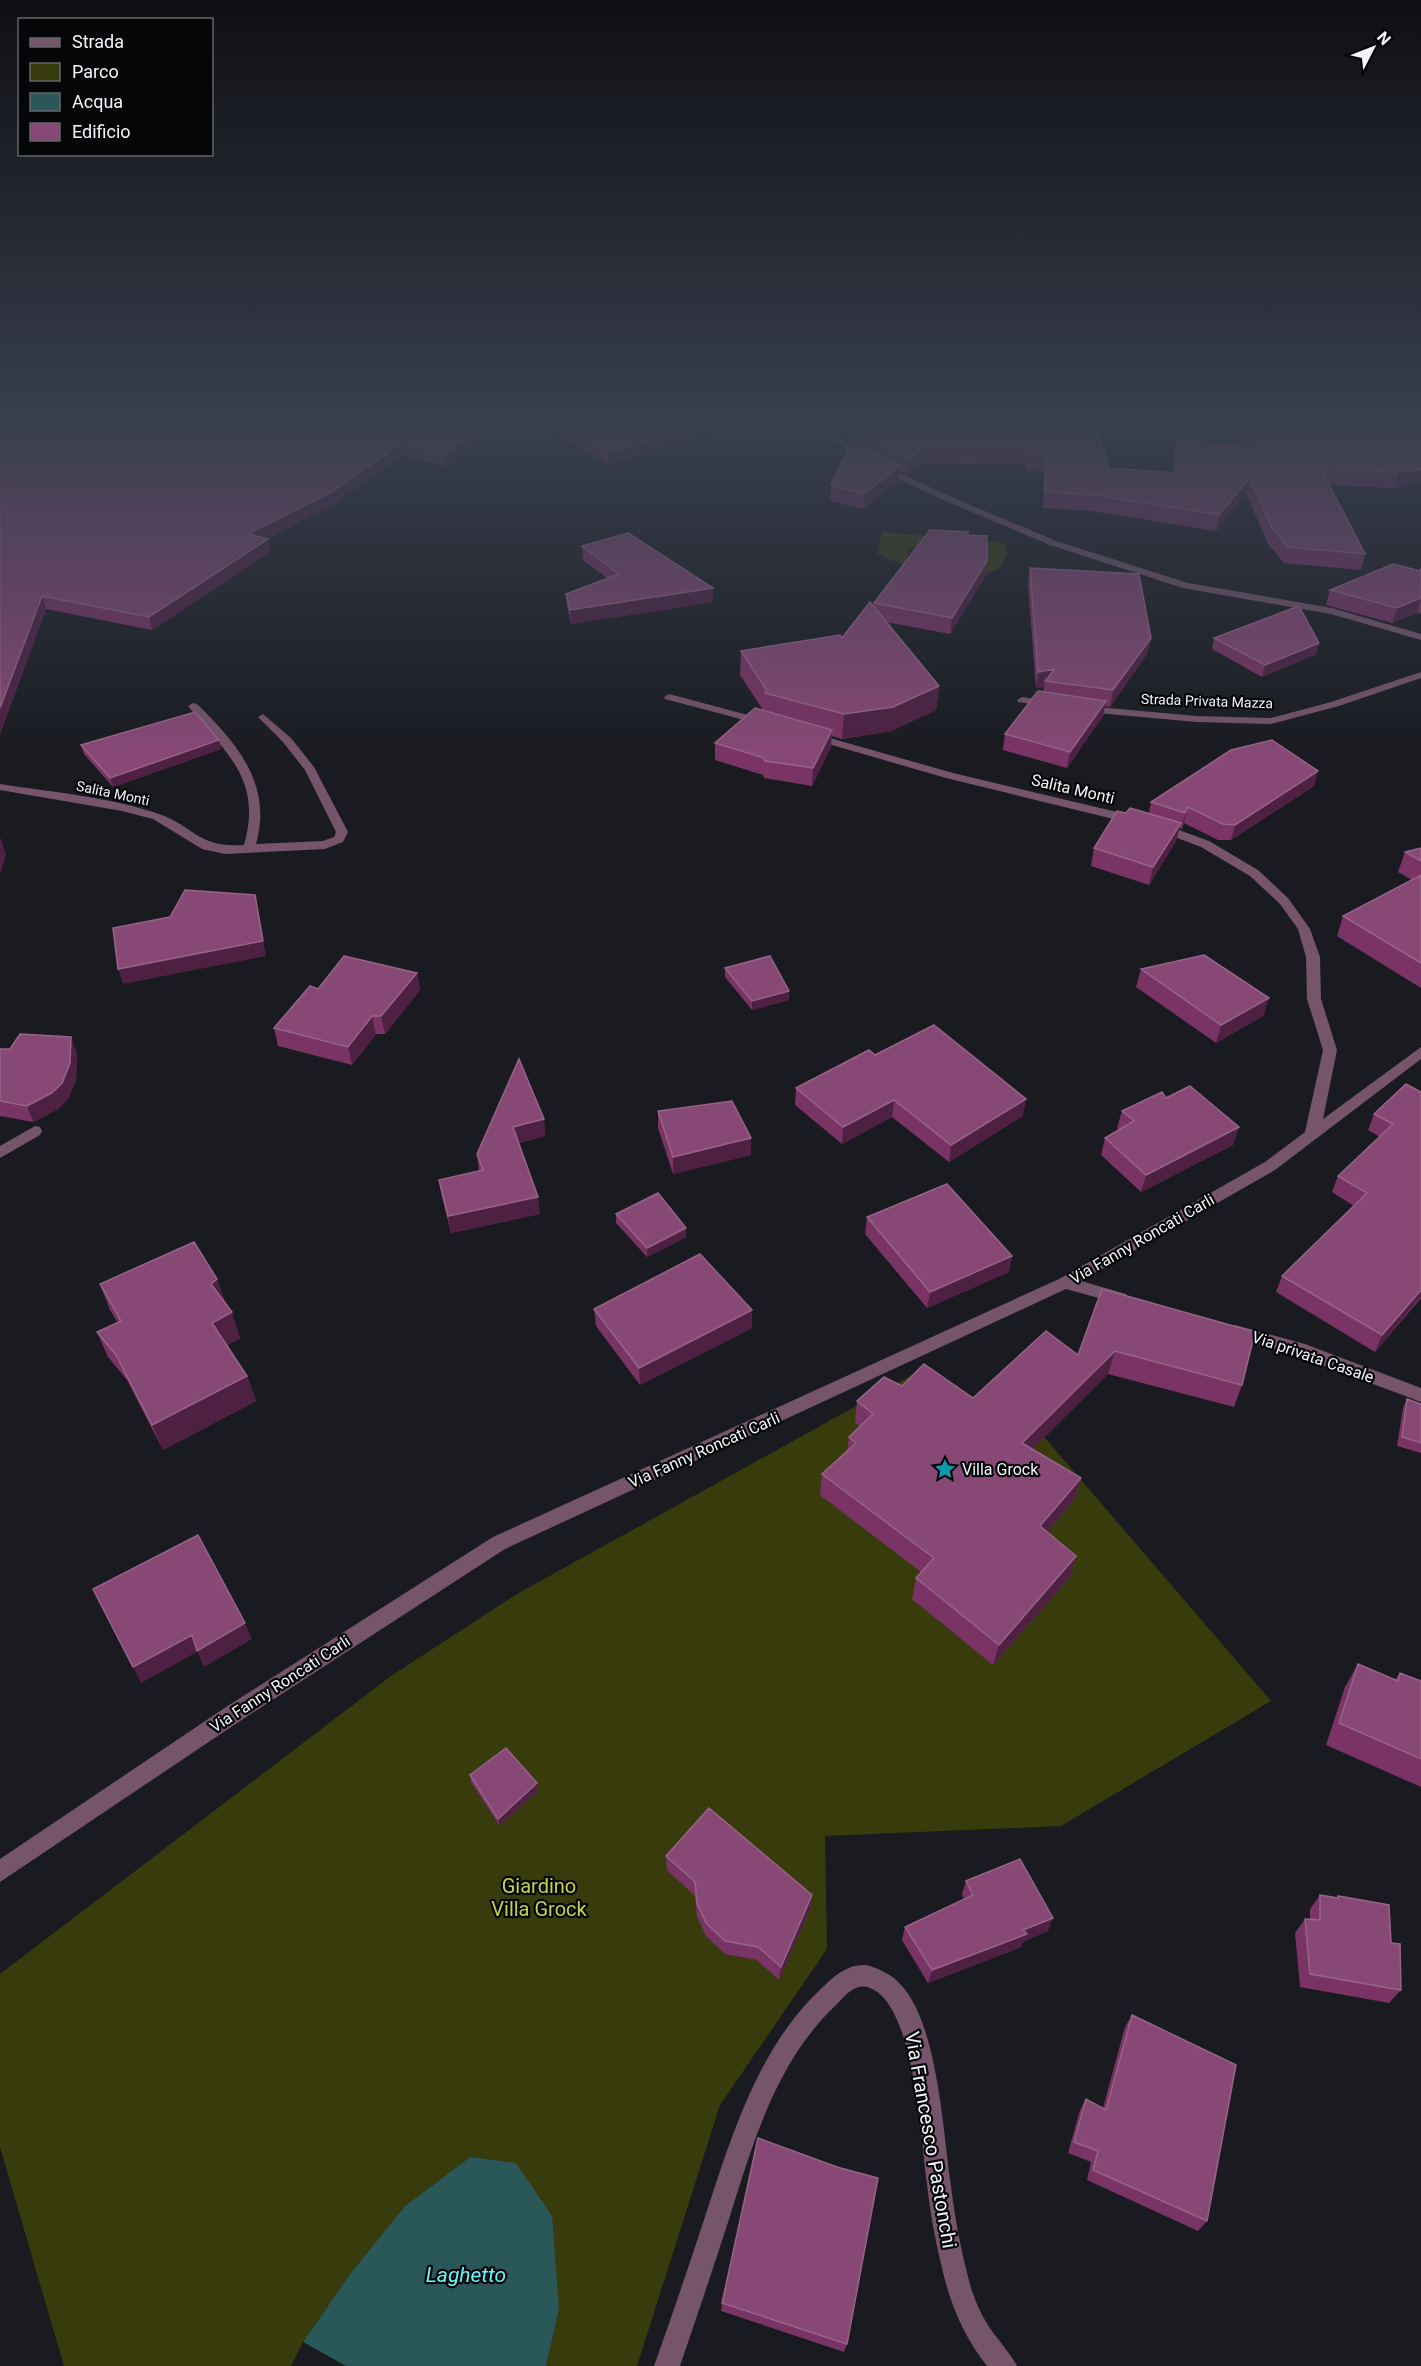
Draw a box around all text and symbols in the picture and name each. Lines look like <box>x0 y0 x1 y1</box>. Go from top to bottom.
legend <box>18 18 213 156</box>
north arrow <box>1343 18 1403 78</box>
text: N <box>1373 28 1395 49</box>
text: Strada <box>72 31 124 52</box>
text: Parco <box>72 61 119 82</box>
text: Acqua <box>72 91 123 112</box>
text: Edificio <box>72 121 131 142</box>
street label: Strada Privata Mazza <box>1141 691 1273 711</box>
street label: Salita Monti <box>1029 770 1117 808</box>
street label: Salita Monti <box>75 777 151 809</box>
street label: Via Fanny Roncati Carli <box>1066 1190 1218 1288</box>
street label: Via privata Casale <box>1250 1327 1376 1387</box>
street label: Via Fanny Roncati Carli <box>625 1408 783 1492</box>
place icon: Villa Grock <box>933 1457 957 1481</box>
place label: Villa Grock <box>962 1460 1039 1479</box>
street label: Via Fanny Roncati Carli <box>206 1631 354 1737</box>
park label: Giardino Villa Grock <box>491 1874 588 1921</box>
street label: Via Francesco Pastonchi <box>900 2030 962 2250</box>
water label: Laghetto <box>426 2263 506 2287</box>

